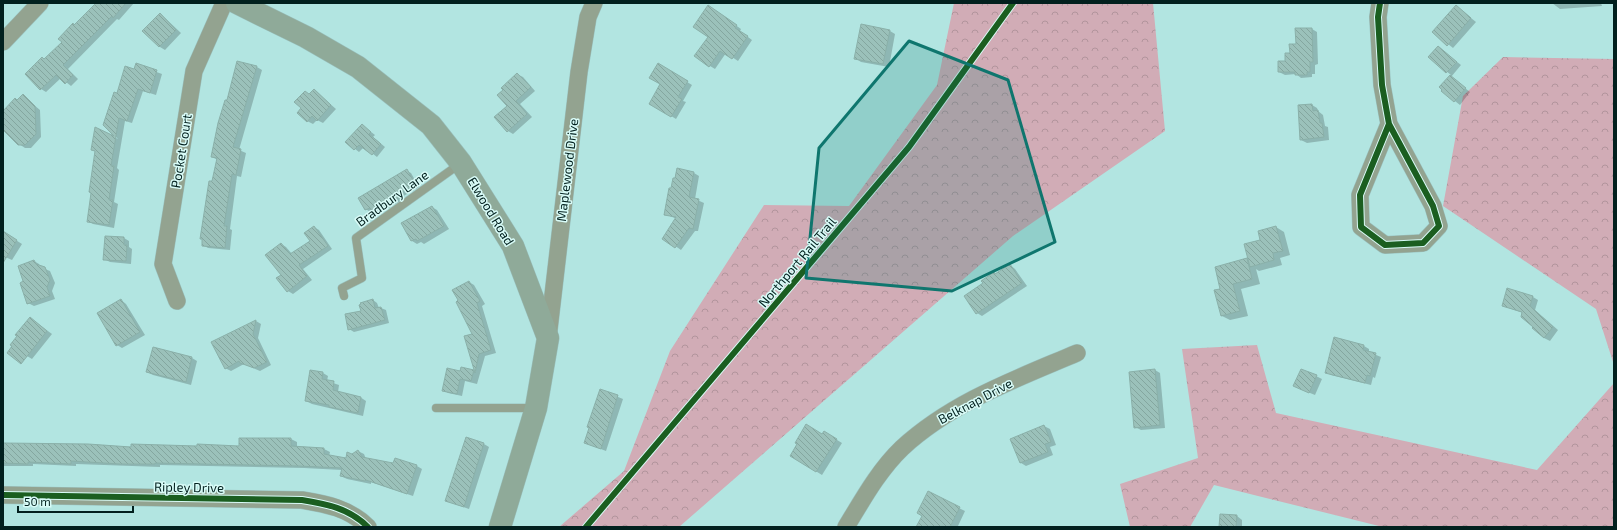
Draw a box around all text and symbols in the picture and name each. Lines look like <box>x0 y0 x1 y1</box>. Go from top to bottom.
street label: Pocket Court <box>167 113 195 189</box>
street label: Maplewood Drive <box>553 118 581 222</box>
street label: Bradbury Lane <box>353 166 431 230</box>
street label: Elwood Road <box>464 174 518 248</box>
street label: Northport Rail Trail <box>755 214 839 310</box>
street label: Belknap Drive <box>935 375 1015 427</box>
street label: Ripley Drive <box>154 478 224 496</box>
scale bar <box>18 488 133 514</box>
text: 50 m <box>24 494 51 508</box>

